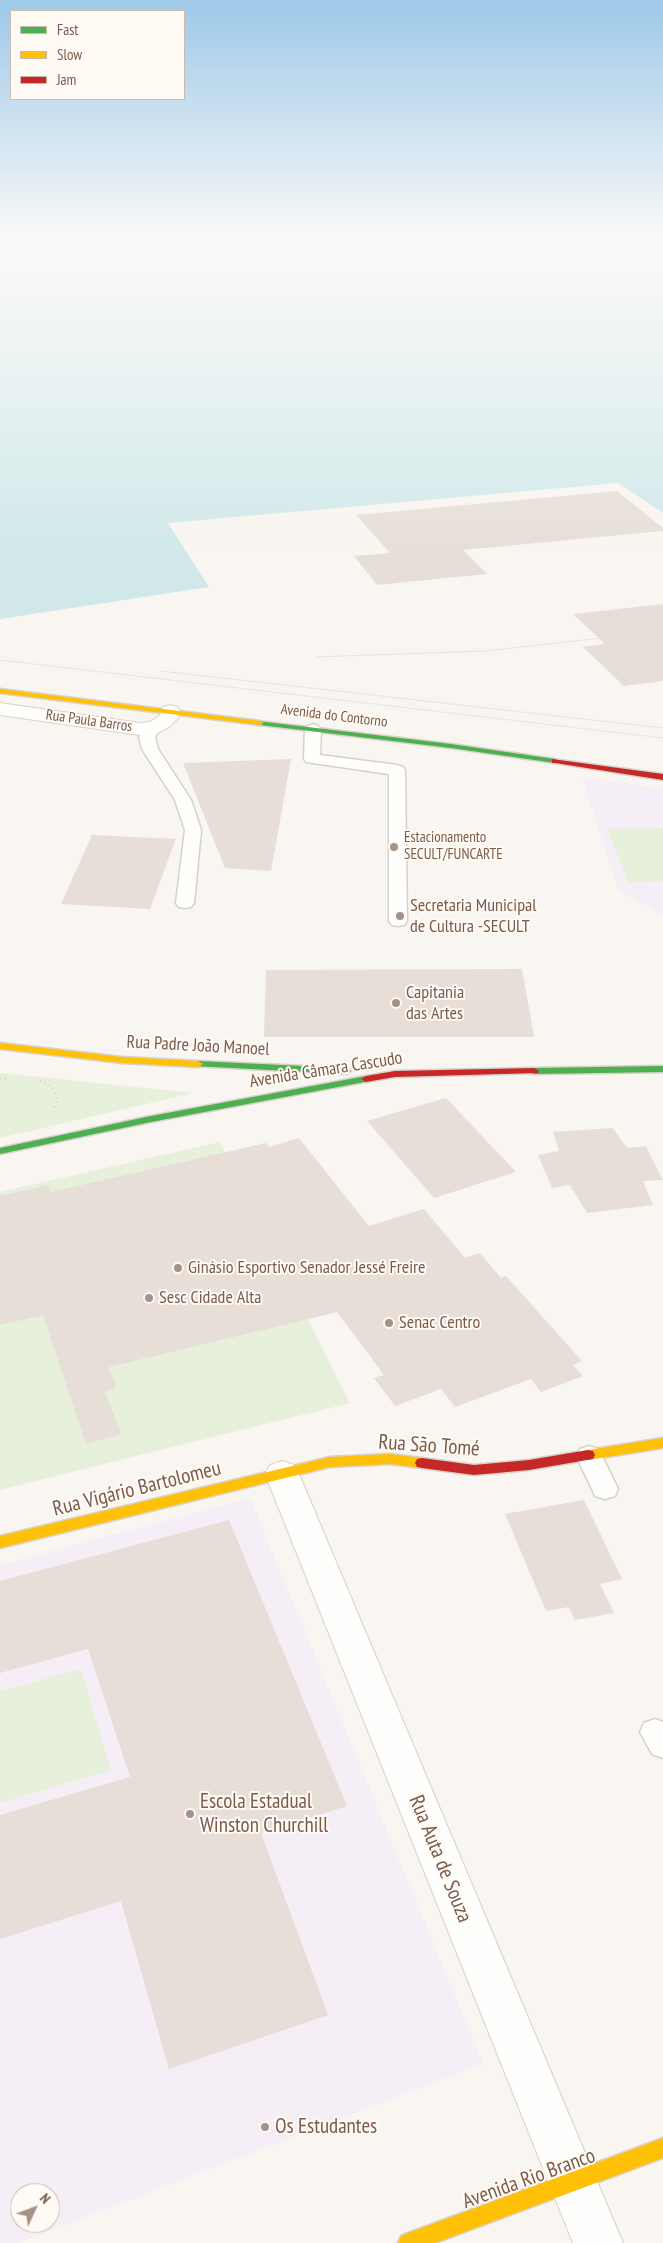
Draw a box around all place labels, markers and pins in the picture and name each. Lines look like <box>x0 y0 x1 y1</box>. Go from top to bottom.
place label: Estacionamento SECULT/FUNCARTE <box>404 829 503 864</box>
marker: Estacionamento SECULT/FUNCARTE <box>388 841 400 853</box>
place label: Secretaria Municipal de Cultura -SECULT <box>410 895 536 938</box>
marker: Secretaria Municipal de Cultura -SECULT <box>394 910 406 922</box>
place label: Capitania das Artes <box>406 982 464 1024</box>
marker: Capitania das Artes <box>390 997 402 1009</box>
place label: Ginásio Esportivo Senador Jessé Freire <box>188 1257 425 1279</box>
marker: Ginásio Esportivo Senador Jessé Freire <box>172 1262 184 1274</box>
place label: Sesc Cidade Alta <box>159 1287 261 1309</box>
marker: Sesc Cidade Alta <box>143 1292 155 1304</box>
place label: Senac Centro <box>399 1312 480 1334</box>
marker: Senac Centro <box>383 1317 395 1329</box>
place label: Escola Estadual Winston Churchill <box>200 1789 328 1839</box>
marker: Escola Estadual Winston Churchill <box>184 1808 196 1820</box>
place label: Os Estudantes <box>275 2114 377 2140</box>
marker: Os Estudantes <box>259 2121 271 2133</box>

